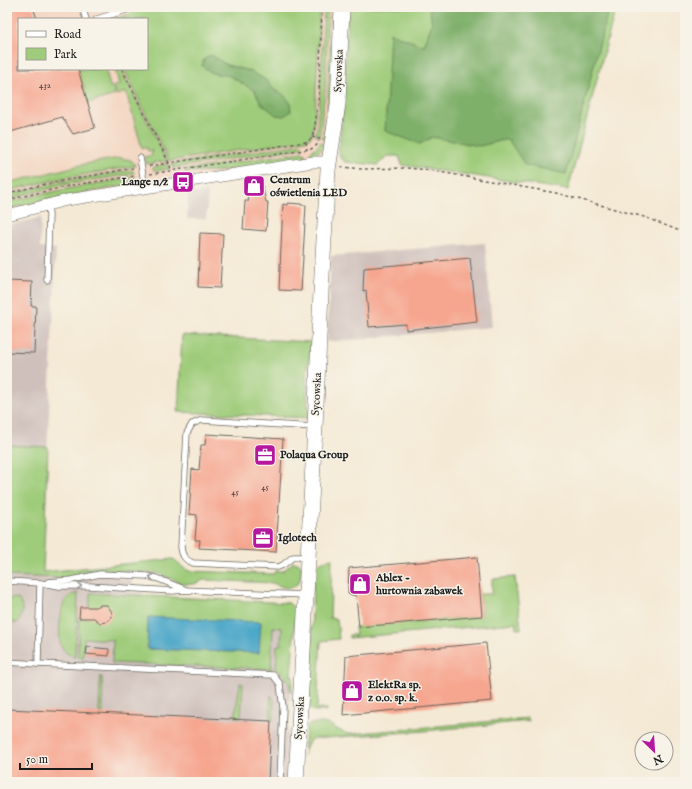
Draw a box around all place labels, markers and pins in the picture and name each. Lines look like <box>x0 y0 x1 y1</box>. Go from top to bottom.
bus stop icon: Lange n/ż <box>170 169 196 195</box>
shop icon: Centrum oświetlenia LED <box>241 173 267 199</box>
place label: Centrum oświetlenia LED <box>270 173 347 200</box>
place label: Lange n/ż <box>120 175 169 189</box>
office icon: Polaqua Group <box>252 442 278 468</box>
place label: Polaqua Group <box>280 448 348 462</box>
office icon: Iglotech <box>250 525 276 551</box>
place label: Iglotech <box>278 531 317 545</box>
shop icon: Ablex - hurtownia zabawek <box>347 571 373 597</box>
place label: Ablex - hurtownia zabawek <box>375 571 464 598</box>
shop icon: ElektRa sp. z o.o. sp. k. <box>339 678 365 704</box>
place label: ElektRa sp. z o.o. sp. k. <box>368 678 422 705</box>

